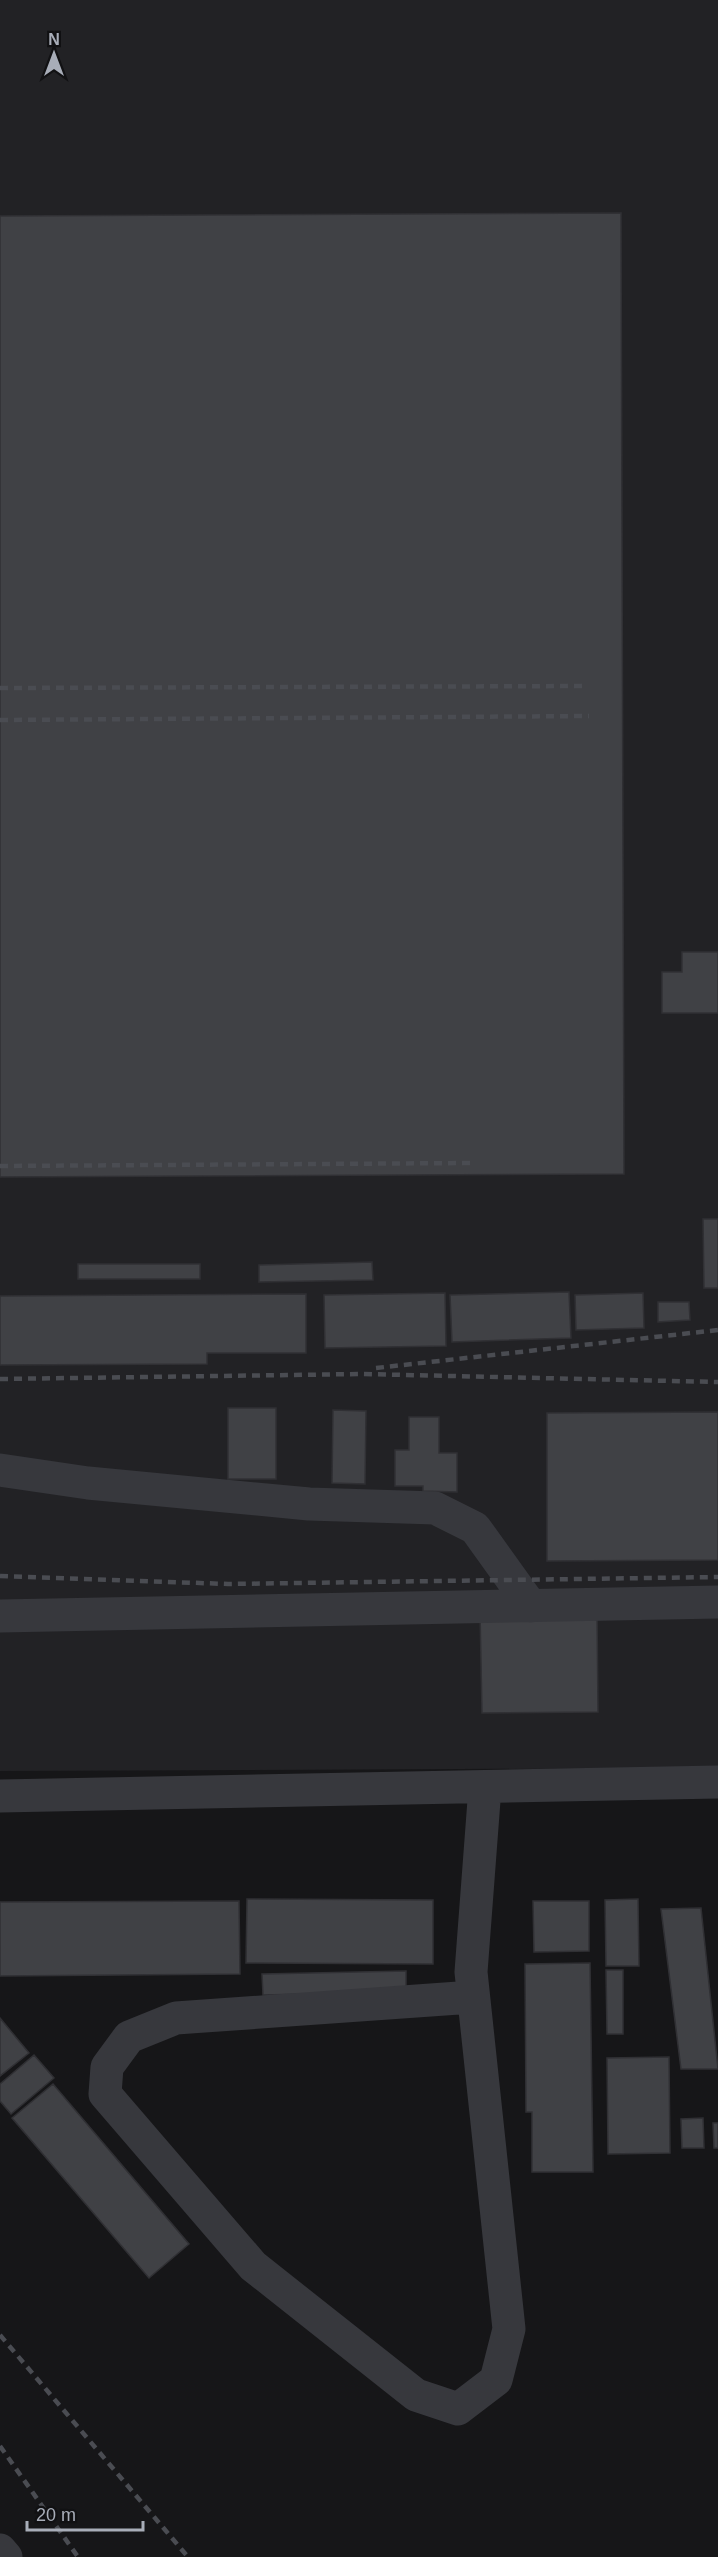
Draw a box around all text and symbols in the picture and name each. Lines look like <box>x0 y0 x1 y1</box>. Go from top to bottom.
north arrow <box>24 24 84 84</box>
text: N <box>48 31 60 48</box>
scale bar <box>27 2494 142 2532</box>
text: 20 m <box>36 2505 76 2525</box>

